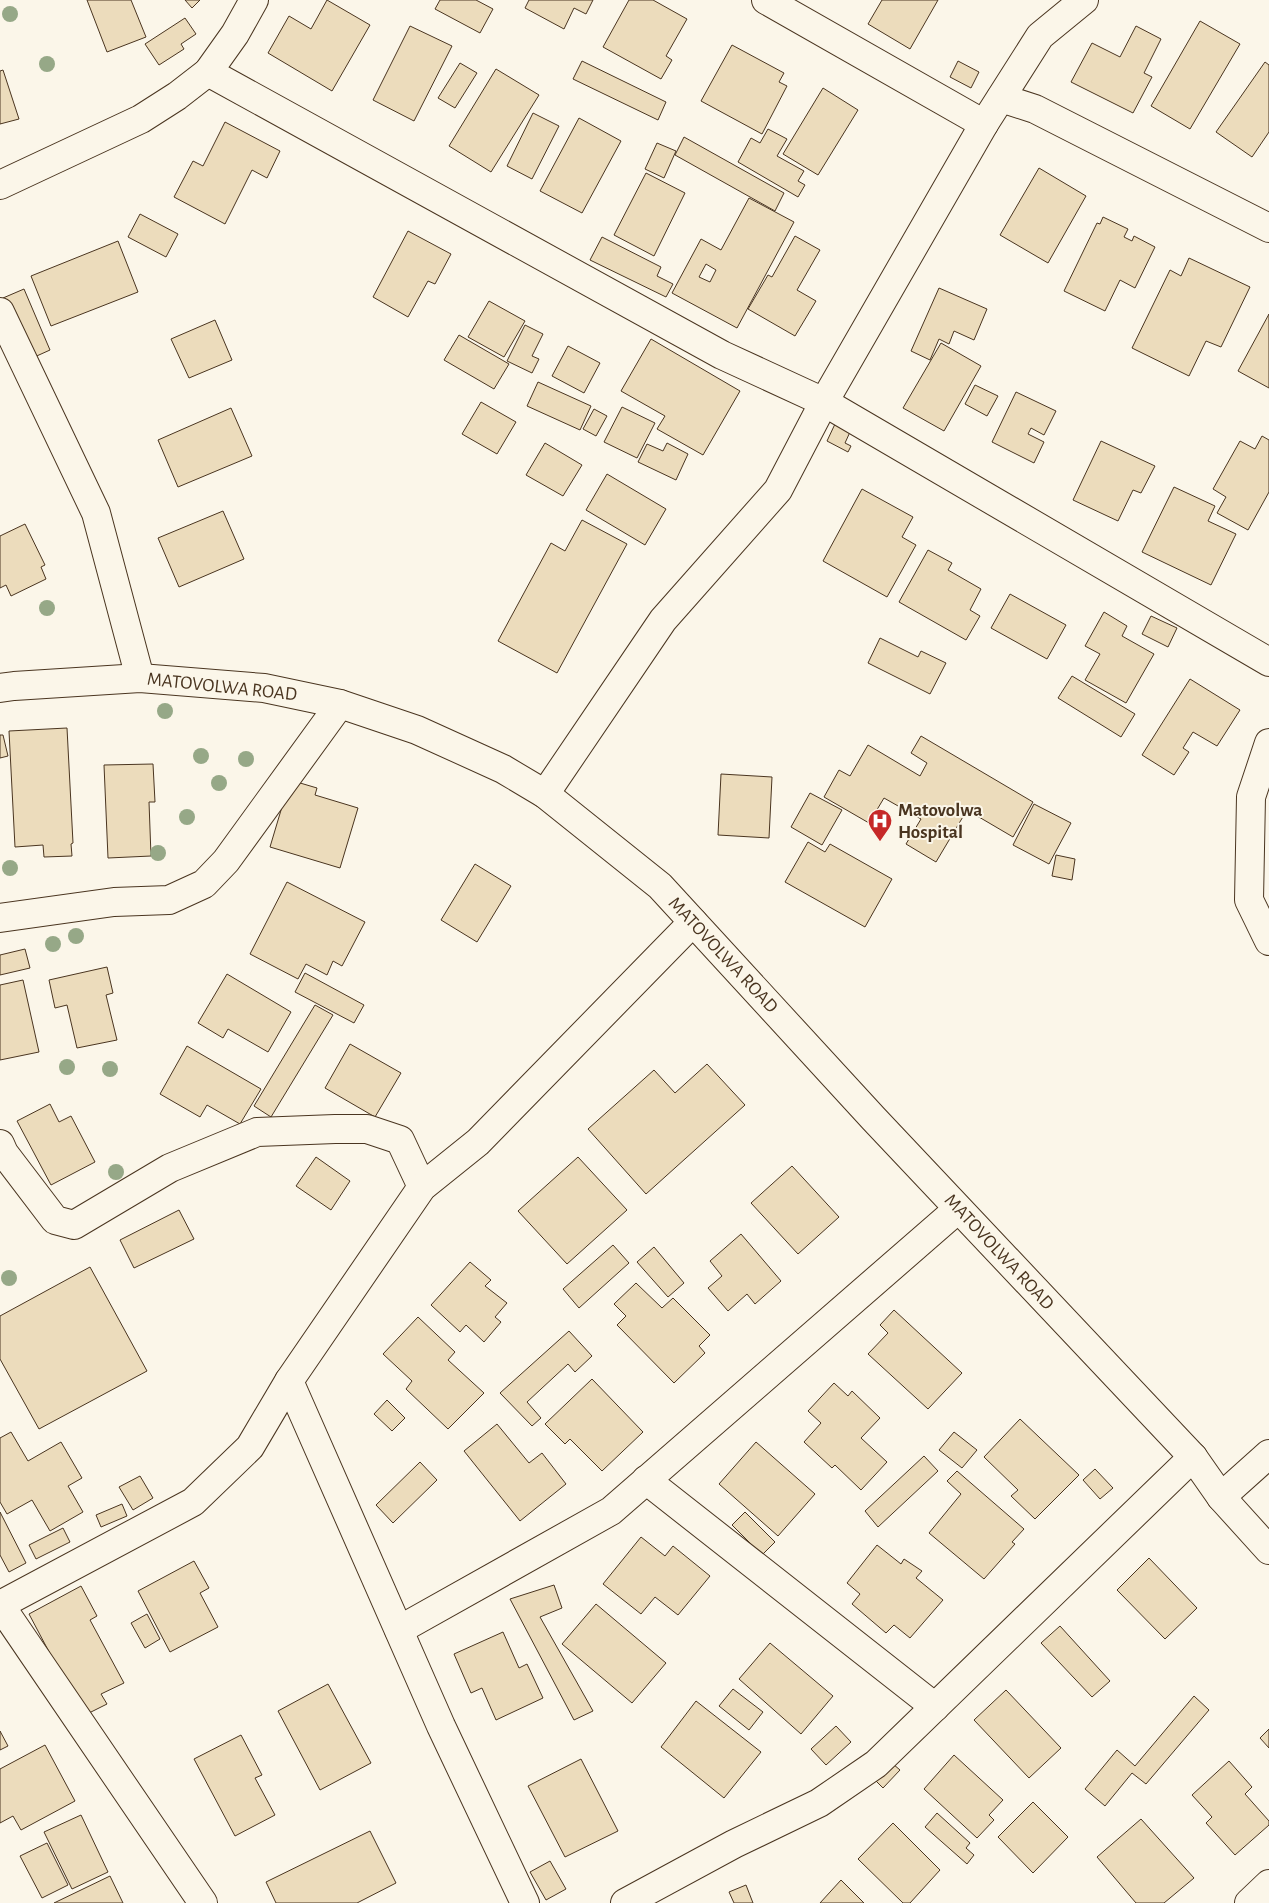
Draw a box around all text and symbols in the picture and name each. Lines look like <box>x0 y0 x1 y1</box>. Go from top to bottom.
street label: MATOVOLWA ROAD <box>146 670 298 704</box>
place label: Matovolwa Hospital <box>898 801 982 842</box>
hospital icon: Matovolwa Hospital <box>867 808 893 842</box>
street label: MATOVOLWA ROAD <box>665 893 781 1017</box>
street label: MATOVOLWA ROAD <box>941 1190 1057 1314</box>

